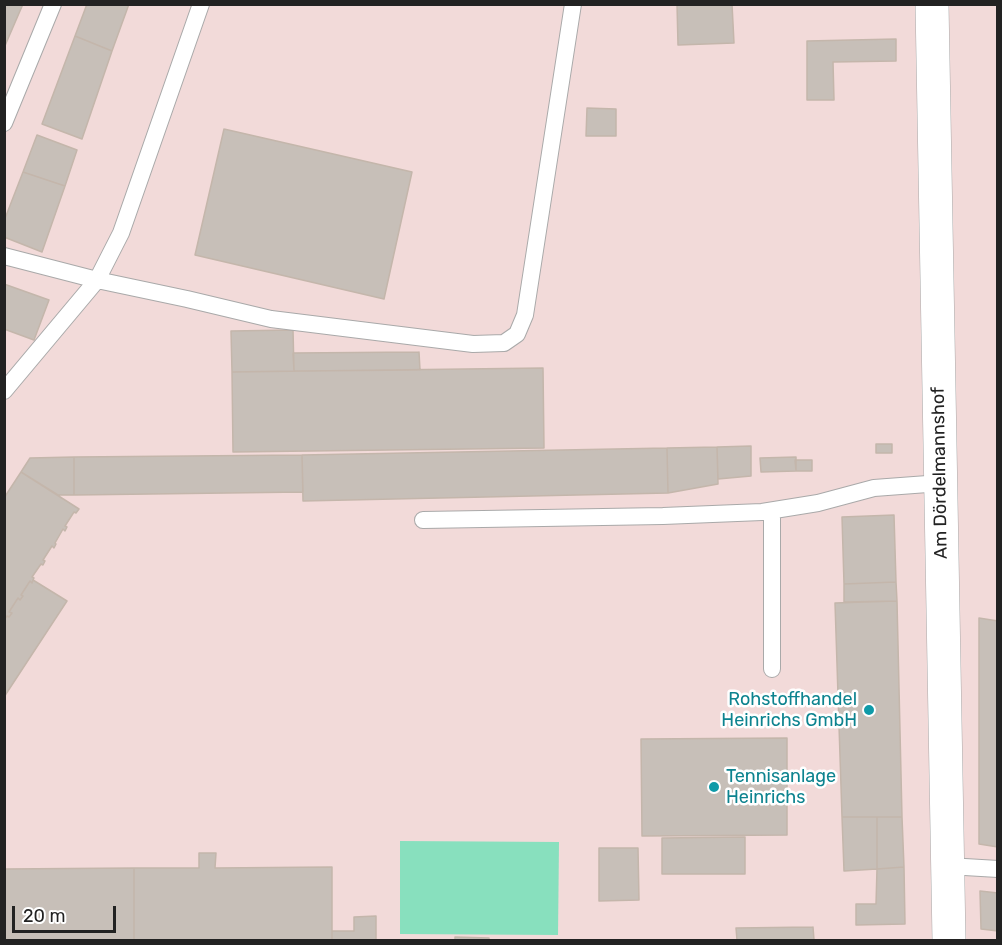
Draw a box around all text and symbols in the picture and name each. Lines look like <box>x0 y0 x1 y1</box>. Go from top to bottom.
street label: Am Dördelmannshof <box>928 387 952 559</box>
place label: Rohstoffhandel Heinrichs GmbH <box>721 689 857 732</box>
marker: Rohstoffhandel Heinrichs GmbH <box>862 703 876 717</box>
place label: Tennisanlage Heinrichs <box>726 766 836 808</box>
marker: Tennisanlage Heinrichs <box>707 780 721 794</box>
scale bar <box>15 894 118 932</box>
text: 20 m <box>23 905 65 927</box>

